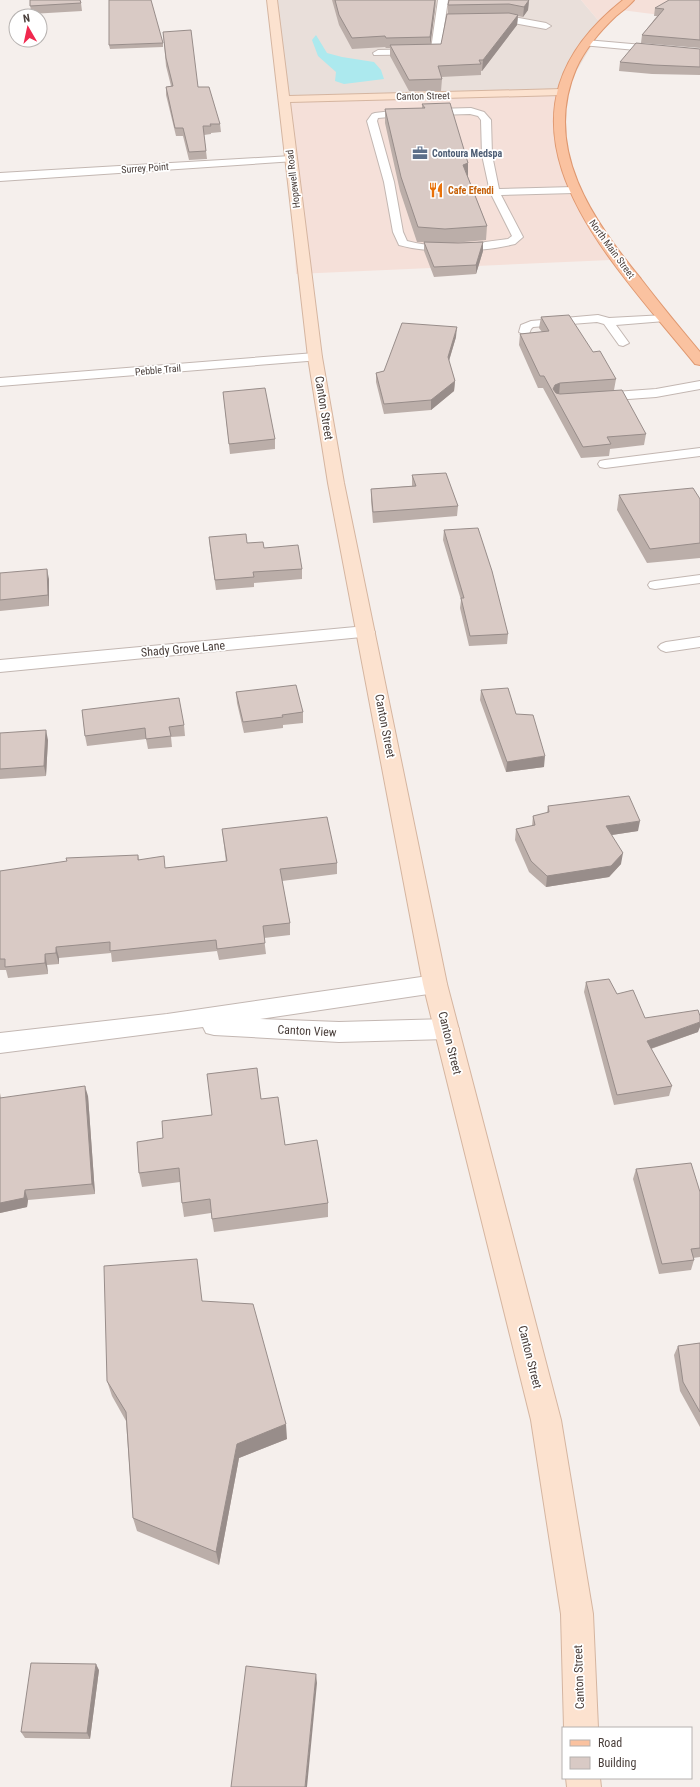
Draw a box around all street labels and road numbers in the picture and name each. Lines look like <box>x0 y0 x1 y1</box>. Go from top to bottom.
street label: Canton Street <box>396 90 450 102</box>
street label: Hopewell Road <box>284 149 302 209</box>
street label: Surrey Point <box>121 161 169 175</box>
street label: North Main Street <box>587 218 637 280</box>
street label: Pebble Trail <box>135 363 181 377</box>
street label: Canton Street <box>312 375 336 441</box>
street label: Shady Grove Lane <box>140 638 226 660</box>
street label: Canton Street <box>372 693 398 759</box>
street label: Canton Street <box>435 1010 465 1076</box>
street label: Canton View <box>277 1022 337 1040</box>
street label: Canton Street <box>515 1324 545 1390</box>
street label: Canton Street <box>571 1644 587 1709</box>

